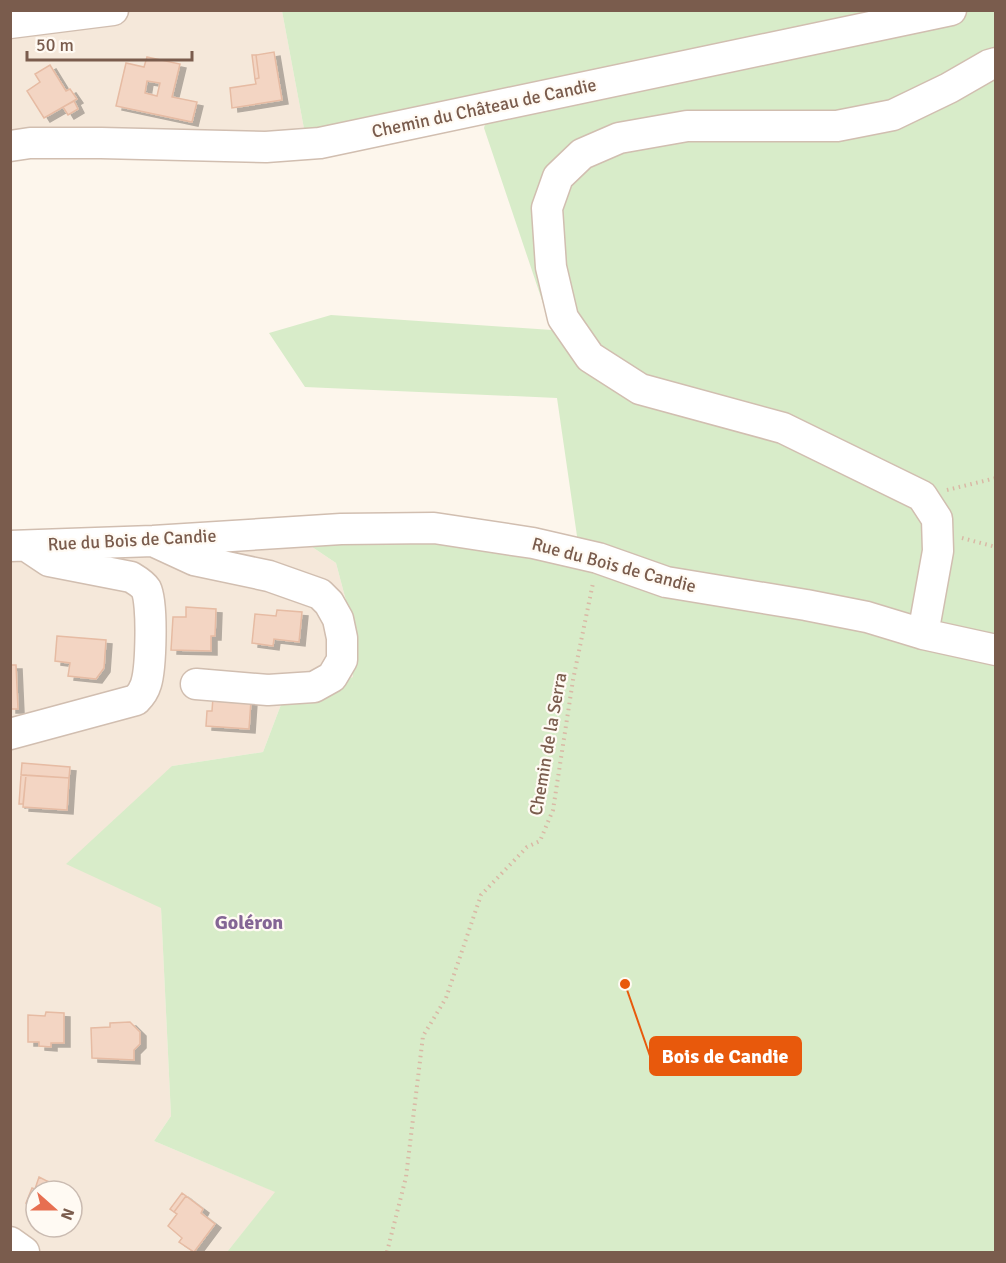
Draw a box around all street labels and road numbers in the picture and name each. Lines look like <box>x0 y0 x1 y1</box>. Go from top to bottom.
street label: Chemin du Château de Candie <box>370 73 598 143</box>
street label: Rue du Bois de Candie <box>47 525 217 555</box>
street label: Rue du Bois de Candie <box>529 532 699 598</box>
street label: Chemin de la Serra <box>525 671 571 817</box>

